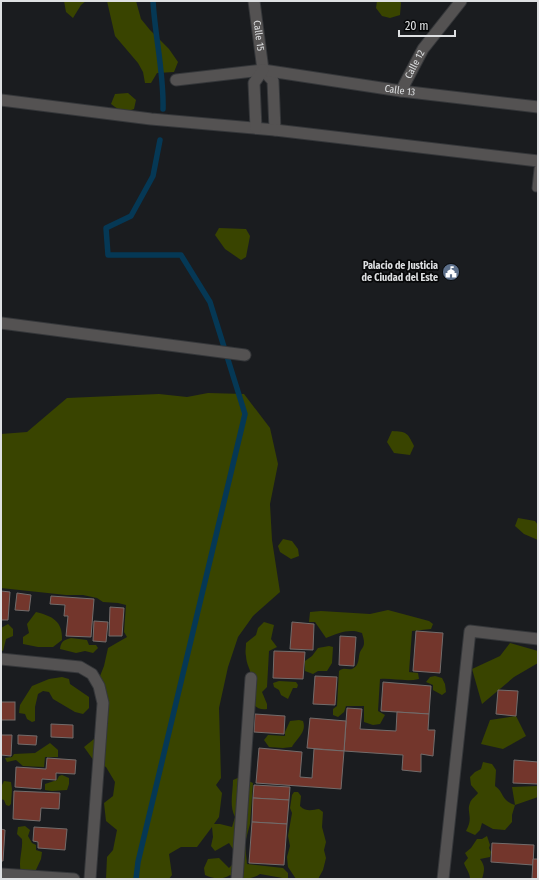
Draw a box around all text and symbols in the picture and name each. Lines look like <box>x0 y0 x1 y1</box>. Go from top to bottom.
scale bar <box>399 12 455 38</box>
text: 20 m <box>405 19 429 33</box>
street label: Calle 15 <box>251 20 267 52</box>
street label: Calle 12 <box>402 48 428 81</box>
street label: Calle 13 <box>384 83 416 99</box>
place label: Palacio de Justicia de Ciudad del Este <box>362 260 438 284</box>
public building icon: Palacio de Justicia de Ciudad del Este <box>441 262 461 282</box>

